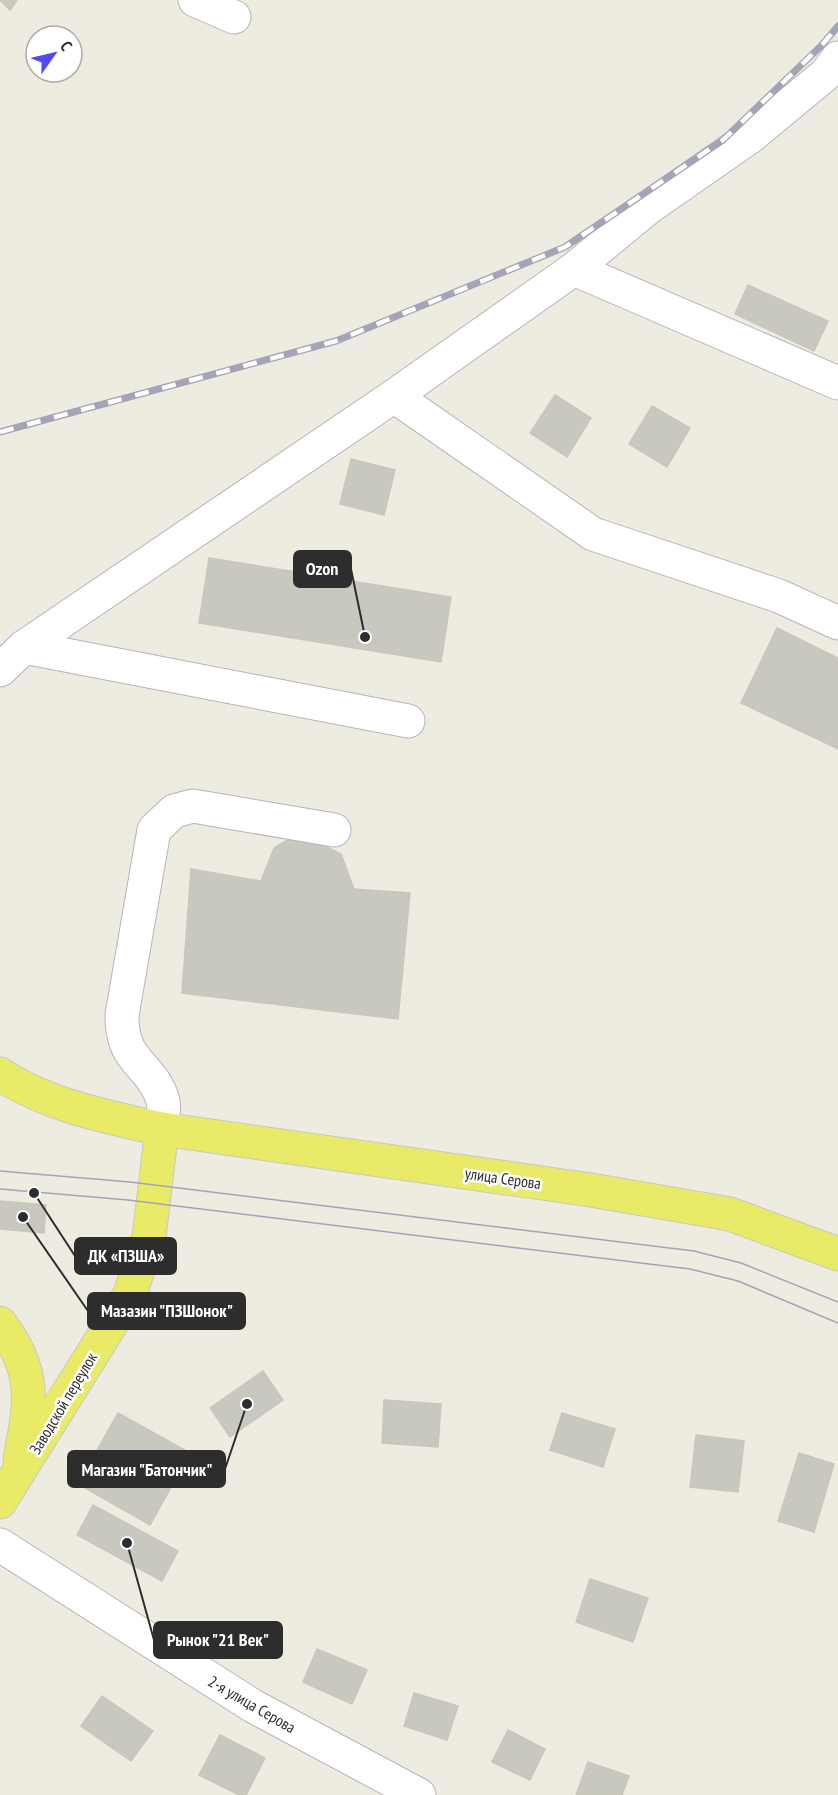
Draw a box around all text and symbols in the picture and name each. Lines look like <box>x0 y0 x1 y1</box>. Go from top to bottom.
north arrow <box>24 24 84 84</box>
text: С <box>56 37 77 55</box>
callout: Ozon <box>294 551 351 587</box>
text: Ozon <box>306 557 338 580</box>
street label: улица Серова <box>464 1163 542 1193</box>
callout: ДК «ПЗША» <box>75 1238 176 1274</box>
text: ДК «ПЗША» <box>88 1244 164 1267</box>
callout: Мазазин "ПЗШонок" <box>88 1293 245 1329</box>
text: Мазазин "ПЗШонок" <box>101 1299 233 1322</box>
street label: Заводской переулок <box>25 1348 102 1457</box>
callout: Магазин "Батончик" <box>68 1451 225 1487</box>
text: Магазин "Батончик" <box>81 1458 213 1481</box>
callout: Рынок "21 Век" <box>154 1622 282 1658</box>
text: Рынок "21 Век" <box>167 1628 269 1651</box>
street label: 2-я улица Серова <box>205 1671 299 1737</box>

